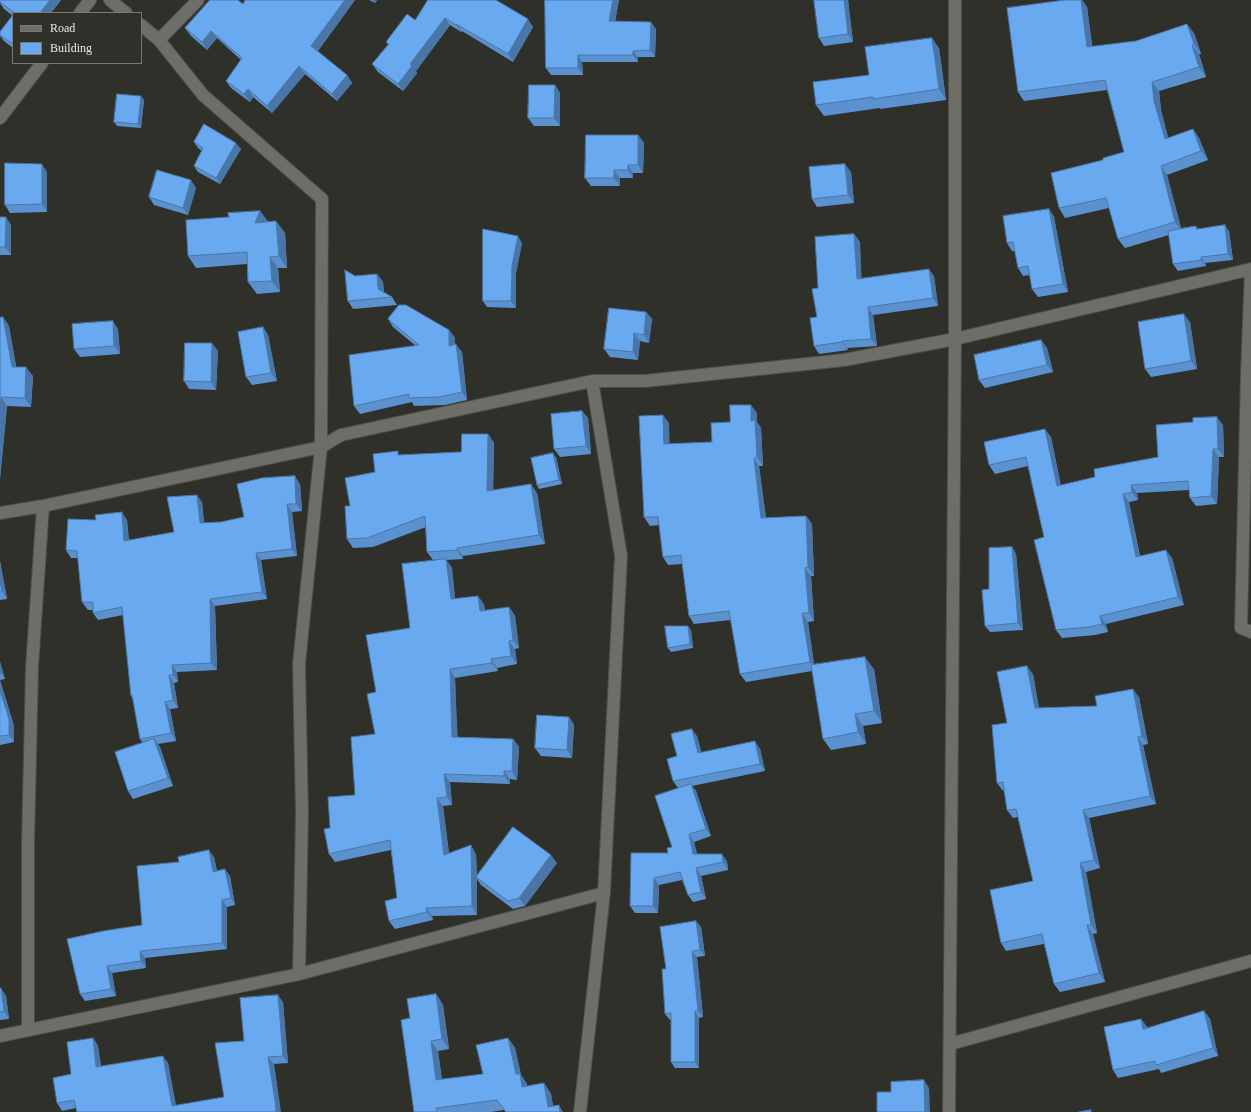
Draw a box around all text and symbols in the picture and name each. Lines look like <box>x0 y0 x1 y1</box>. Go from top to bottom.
legend <box>12 12 142 64</box>
text: Road <box>50 21 75 35</box>
text: Building <box>50 41 92 55</box>

